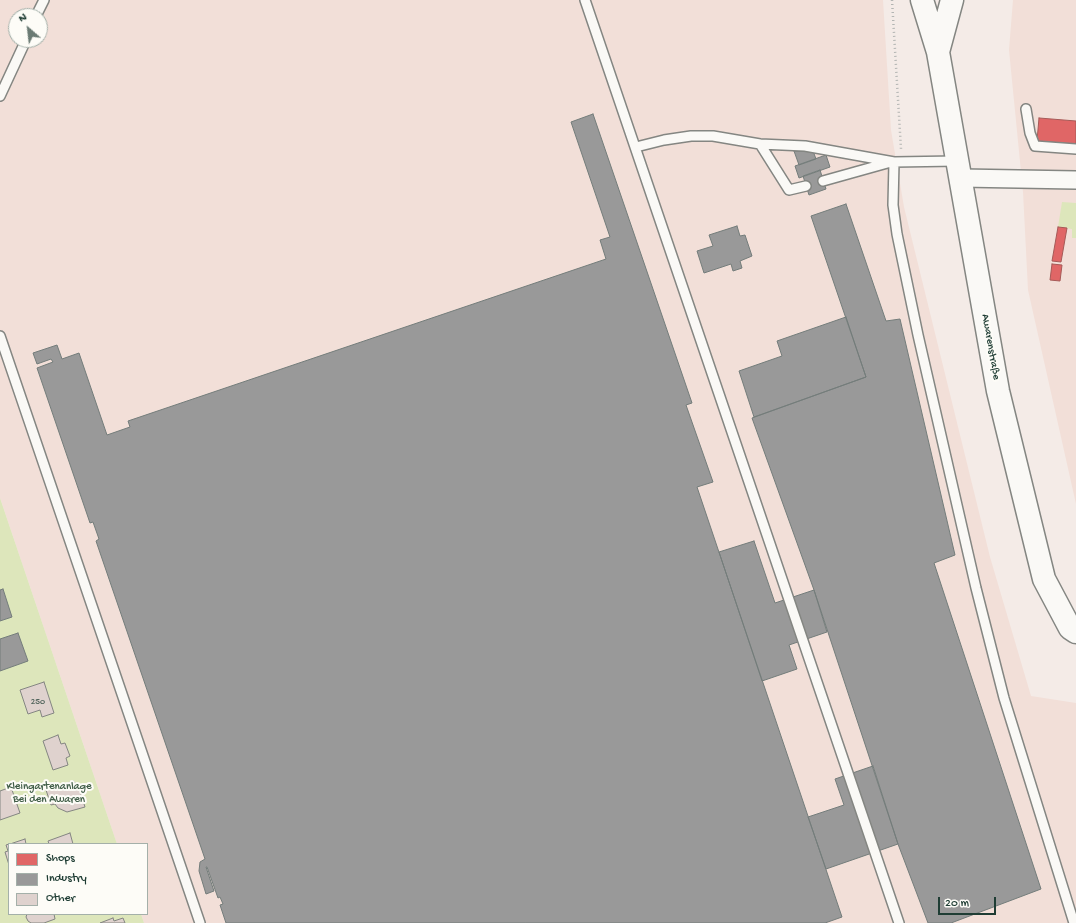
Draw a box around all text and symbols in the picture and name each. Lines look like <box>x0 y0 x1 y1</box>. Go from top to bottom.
north arrow <box>8 8 48 48</box>
text: N <box>17 11 29 25</box>
street label: Awarenstraße <box>978 313 1002 381</box>
house number: 250 <box>31 698 45 708</box>
park label: Kleingartenanlage Bei den Awaren <box>6 780 92 806</box>
legend <box>8 843 148 915</box>
text: Shops <box>46 852 75 866</box>
text: Industry <box>46 872 87 886</box>
scale bar <box>940 889 998 915</box>
text: Other <box>46 892 75 906</box>
text: 20 m <box>945 897 969 911</box>

